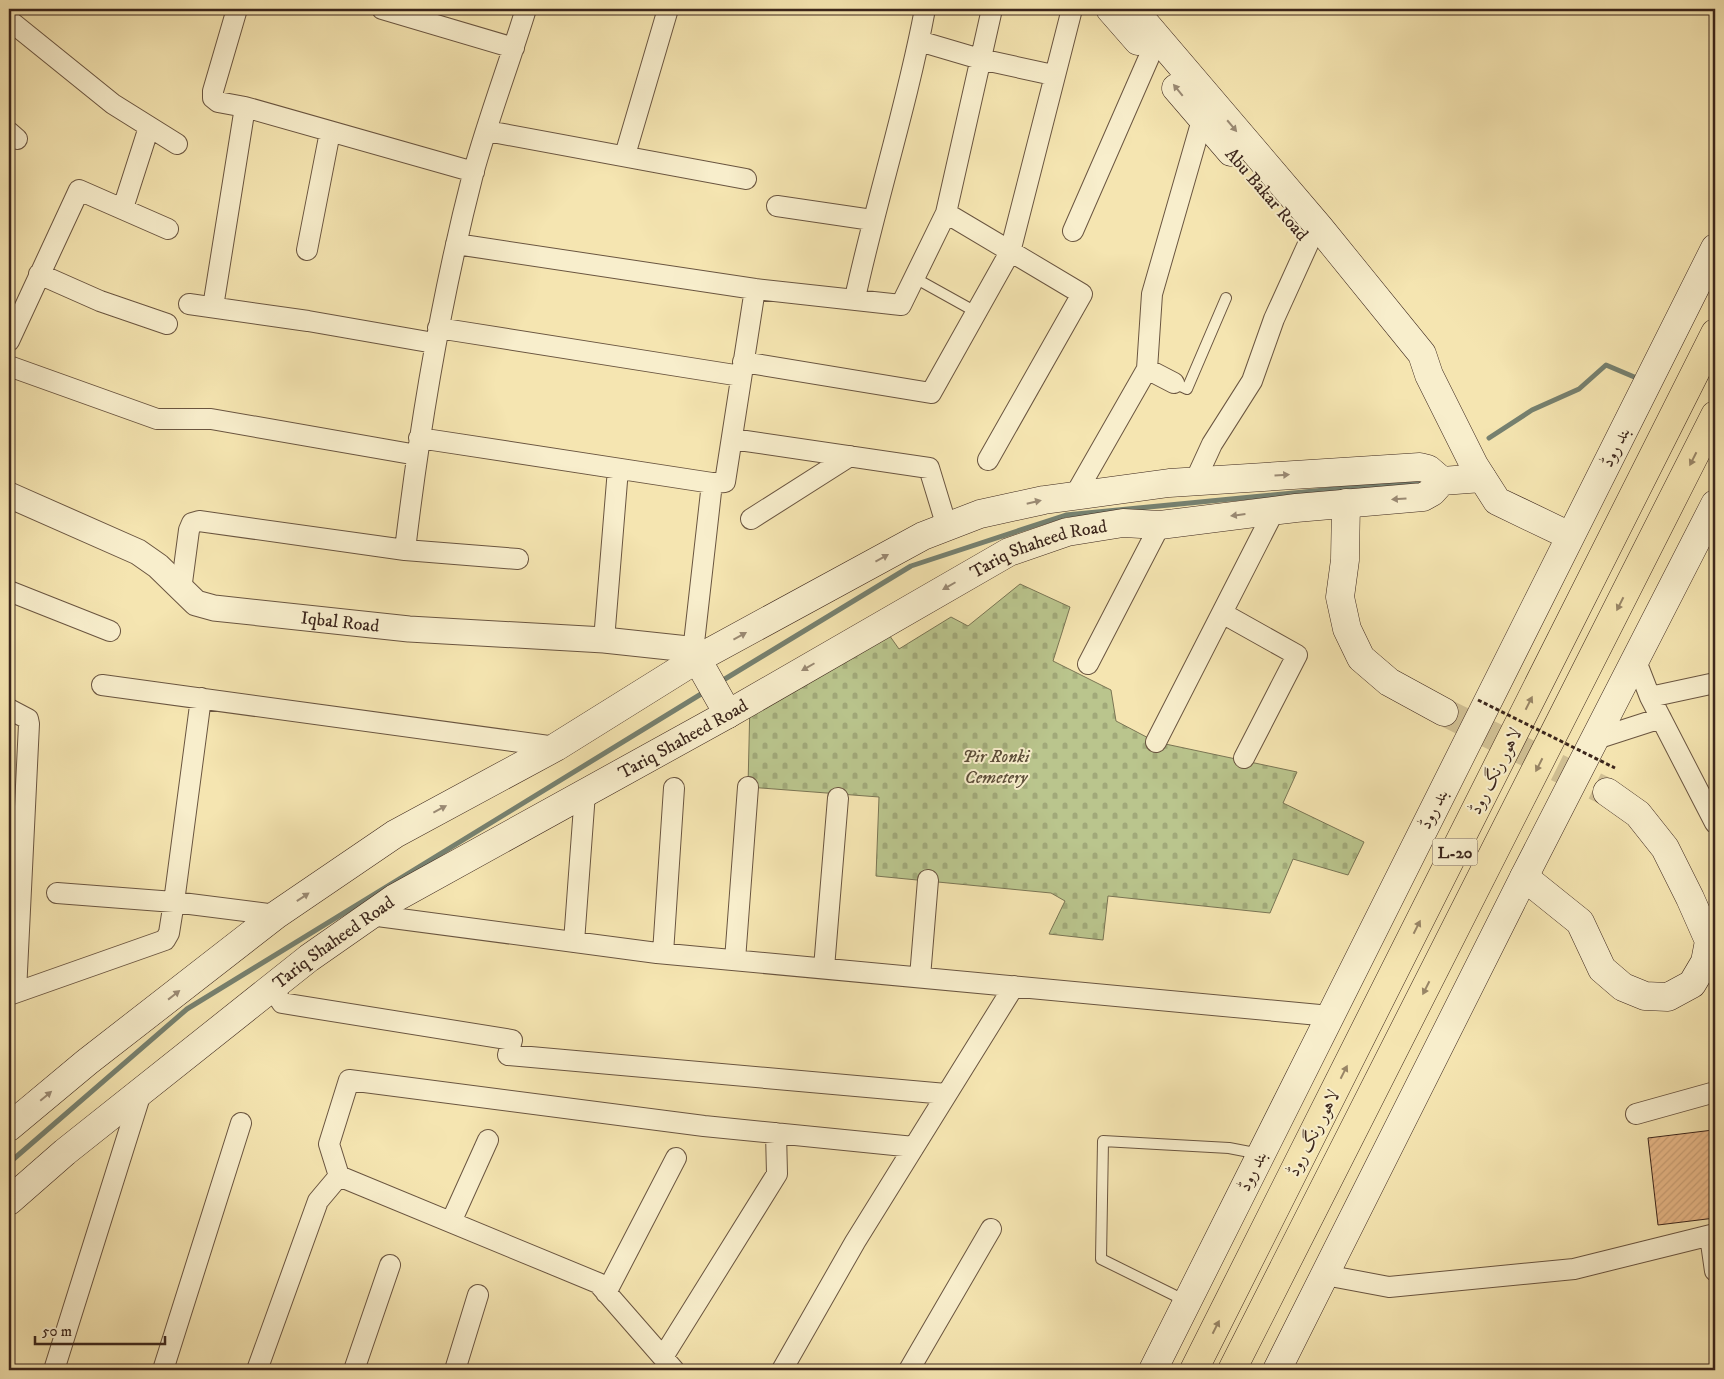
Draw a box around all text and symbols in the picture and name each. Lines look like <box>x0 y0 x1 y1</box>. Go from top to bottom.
one-way arrow <box>1172 83 1183 96</box>
one-way arrow <box>1227 119 1238 132</box>
street label: Abu Bakar Road <box>1220 144 1313 246</box>
street label: بند روڈ <box>1596 424 1635 471</box>
one-way arrow <box>1689 452 1697 466</box>
one-way arrow <box>1275 471 1291 479</box>
one-way arrow <box>1391 495 1407 503</box>
one-way arrow <box>1026 498 1041 506</box>
one-way arrow <box>1229 512 1245 520</box>
street label: Tariq Shaheed Road <box>967 516 1109 584</box>
one-way arrow <box>875 554 890 562</box>
one-way arrow <box>942 582 956 590</box>
one-way arrow <box>1616 597 1624 611</box>
street label: Iqbal Road <box>300 607 380 638</box>
one-way arrow <box>732 632 747 640</box>
one-way arrow <box>802 663 815 672</box>
street label: Tariq Shaheed Road <box>615 695 752 784</box>
one-way arrow <box>1525 696 1533 711</box>
street label: لاہور رنگ روڈ <box>1463 724 1527 818</box>
park label: Pir Ronki Cemetery <box>962 746 1031 789</box>
one-way arrow <box>1535 757 1543 772</box>
street label: بند روڈ <box>1414 786 1453 833</box>
one-way arrow <box>433 805 446 814</box>
road number: L-20 <box>1432 839 1478 866</box>
street label: Tariq Shaheed Road <box>269 892 399 994</box>
one-way arrow <box>296 892 310 902</box>
one-way arrow <box>1413 920 1421 934</box>
one-way arrow <box>1422 980 1430 995</box>
one-way arrow <box>167 990 180 1000</box>
one-way arrow <box>1340 1065 1348 1079</box>
street label: لاہور رنگ روڈ <box>1281 1086 1345 1180</box>
one-way arrow <box>40 1090 52 1102</box>
street label: بند روڈ <box>1234 1148 1272 1195</box>
scale bar <box>35 1314 165 1346</box>
one-way arrow <box>1212 1319 1220 1334</box>
text: 50 m <box>42 1322 72 1341</box>

